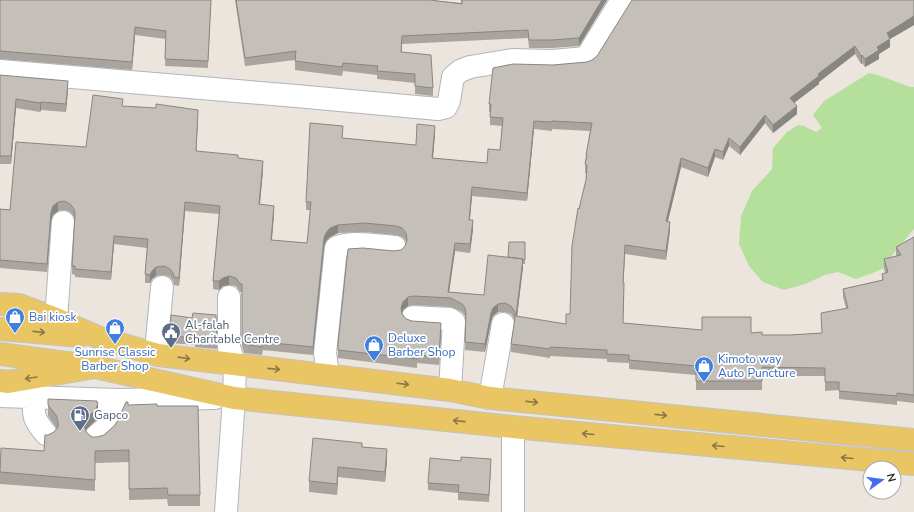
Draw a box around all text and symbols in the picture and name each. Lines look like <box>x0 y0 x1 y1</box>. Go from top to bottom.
shop icon: Bai kiosk <box>4 306 26 334</box>
place label: Bai kiosk <box>29 309 78 325</box>
shop icon: Sunrise Classic Barber Shop <box>104 317 126 345</box>
place label: Al-falah Charitable Centre <box>185 317 280 347</box>
public building icon: Al-falah Charitable Centre <box>160 321 182 349</box>
one-way arrow <box>32 328 45 336</box>
place label: Deluxe Barber Shop <box>388 330 455 360</box>
shop icon: Deluxe Barber Shop <box>363 334 385 362</box>
place label: Sunrise Classic Barber Shop <box>74 344 156 374</box>
place label: Kimoto way Auto Puncture <box>718 351 796 381</box>
one-way arrow <box>177 354 190 362</box>
shop icon: Kimoto way Auto Puncture <box>693 355 715 383</box>
one-way arrow <box>267 365 280 373</box>
one-way arrow <box>25 374 38 382</box>
one-way arrow <box>396 381 409 388</box>
one-way arrow <box>525 398 538 406</box>
fuel station icon: Gapco <box>69 404 91 432</box>
place label: Gapco <box>94 407 129 423</box>
one-way arrow <box>654 412 667 419</box>
one-way arrow <box>453 417 466 425</box>
one-way arrow <box>582 430 595 437</box>
one-way arrow <box>712 442 725 449</box>
one-way arrow <box>841 454 854 462</box>
north arrow <box>862 460 902 500</box>
text: N <box>883 472 899 484</box>

